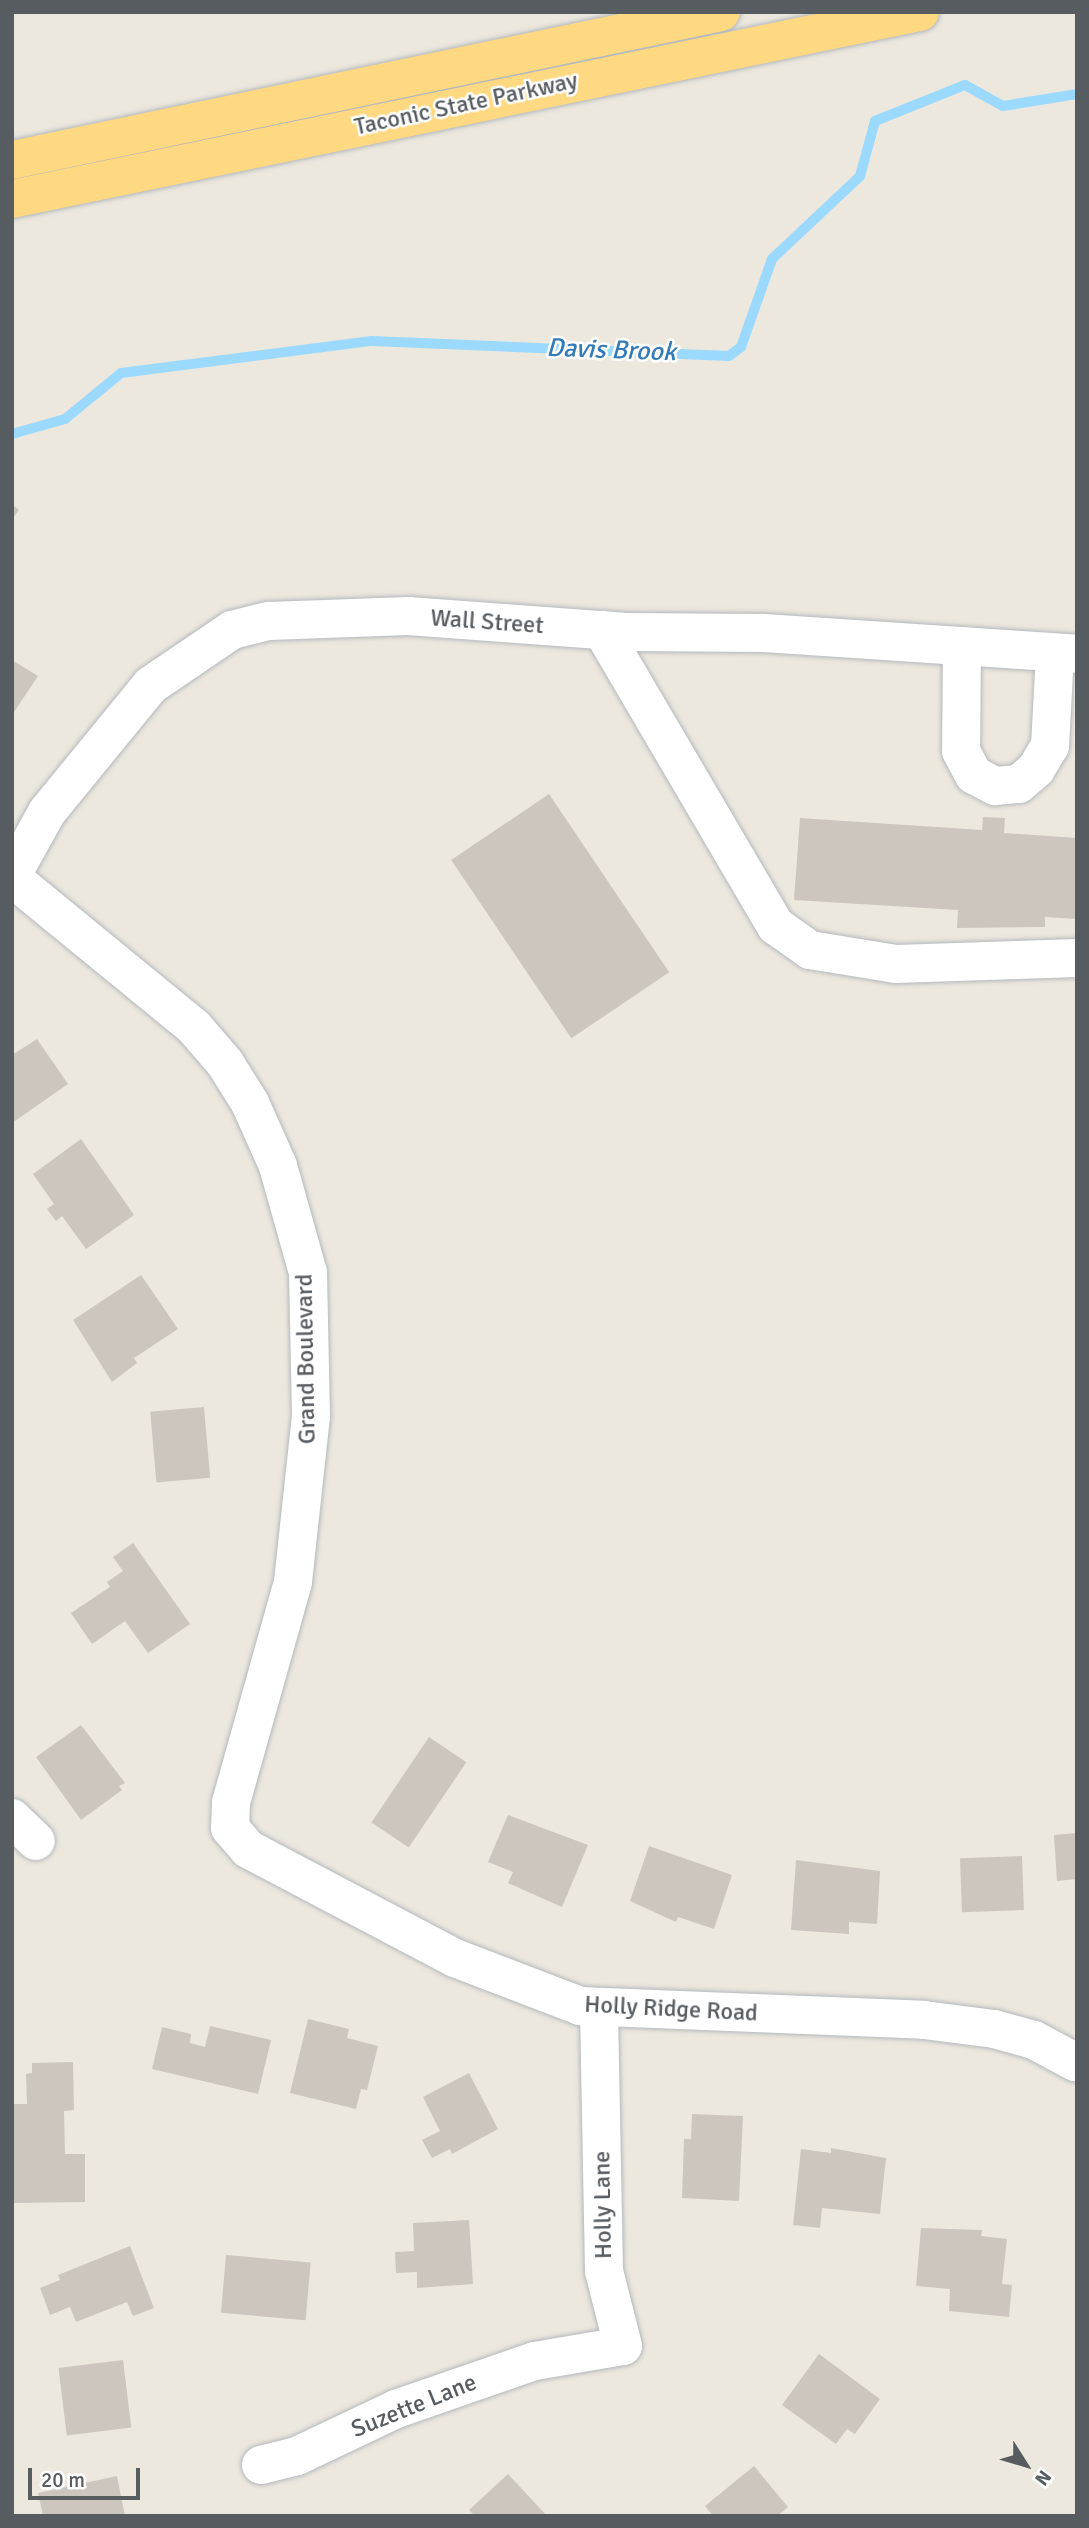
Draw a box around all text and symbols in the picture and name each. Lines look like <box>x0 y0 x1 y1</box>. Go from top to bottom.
street label: Taconic State Parkway <box>352 66 580 142</box>
water label: Davis Brook <box>546 333 676 369</box>
street label: Wall Street <box>429 604 545 640</box>
street label: Grand Boulevard <box>290 1274 322 1444</box>
street label: Holly Ridge Road <box>584 1990 758 2028</box>
street label: Holly Lane <box>588 2151 618 2259</box>
street label: Suzette Lane <box>347 2368 481 2444</box>
north arrow <box>991 2430 1061 2500</box>
scale bar <box>32 2454 144 2498</box>
text: N <box>1029 2465 1056 2490</box>
text: 20 m <box>41 2467 85 2493</box>

